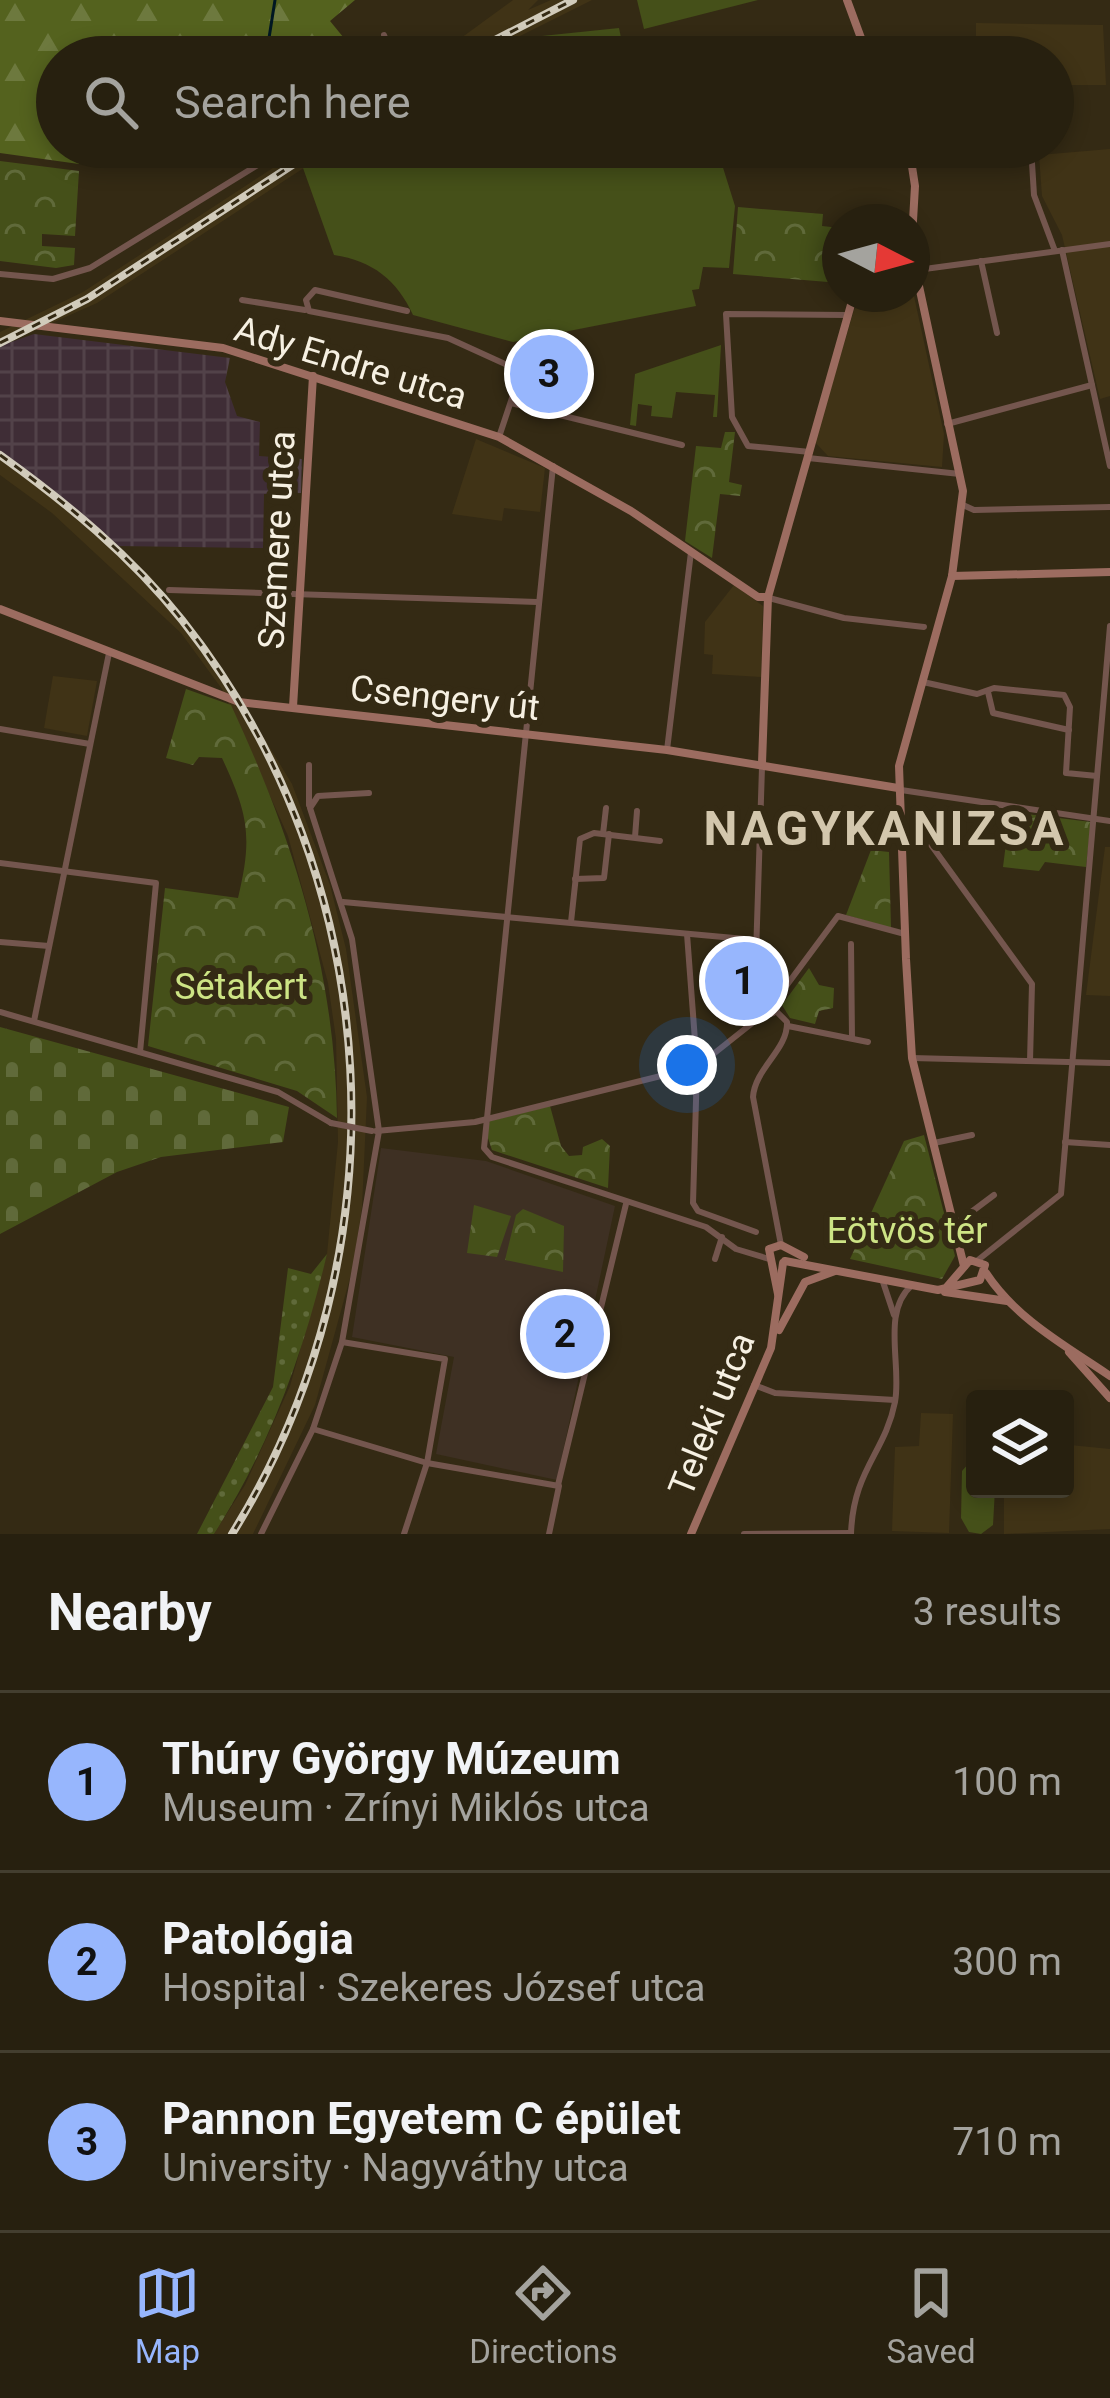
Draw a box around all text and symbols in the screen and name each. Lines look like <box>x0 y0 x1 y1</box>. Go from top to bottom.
search box <box>36 36 1074 168</box>
icon: search <box>78 69 144 135</box>
text: Search here <box>174 76 411 129</box>
north arrow <box>822 204 930 312</box>
street label: Ady Endre utca <box>230 308 472 418</box>
pin: 3 <box>510 329 588 419</box>
street label: Szemere utca <box>250 430 304 650</box>
street label: Csengery út <box>348 667 542 729</box>
district label: NAGYKANIZSA <box>703 800 1067 857</box>
pin: 1 <box>705 936 783 1026</box>
park label: Sétakert <box>174 966 308 1008</box>
your location <box>657 1035 717 1095</box>
park label: Eötvös tér <box>827 1210 987 1252</box>
pin: 2 <box>526 1289 604 1379</box>
street label: Teleki utca <box>660 1326 764 1502</box>
map controls <box>966 1390 1074 1498</box>
button: layers <box>966 1390 1074 1498</box>
text: Nearby <box>48 1583 212 1642</box>
text: 3 results <box>913 1589 1062 1635</box>
text: Thúry György Múzeum <box>162 1732 621 1785</box>
text: 1 <box>76 1759 98 1805</box>
text: 100 m <box>952 1759 1062 1805</box>
text: Museum · Zrínyi Miklós utca <box>162 1785 650 1831</box>
text: Patológia <box>162 1912 354 1965</box>
text: 2 <box>76 1939 98 1985</box>
text: 300 m <box>952 1939 1062 1985</box>
text: Hospital · Szekeres József utca <box>162 1965 706 2011</box>
text: Pannon Egyetem C épület <box>162 2092 681 2145</box>
text: 3 <box>76 2119 98 2165</box>
text: 710 m <box>952 2119 1062 2165</box>
text: University · Nagyváthy utca <box>162 2145 629 2191</box>
tab: Map <box>134 2260 200 2371</box>
tab: Directions <box>469 2260 618 2371</box>
tab: Saved <box>886 2260 976 2371</box>

